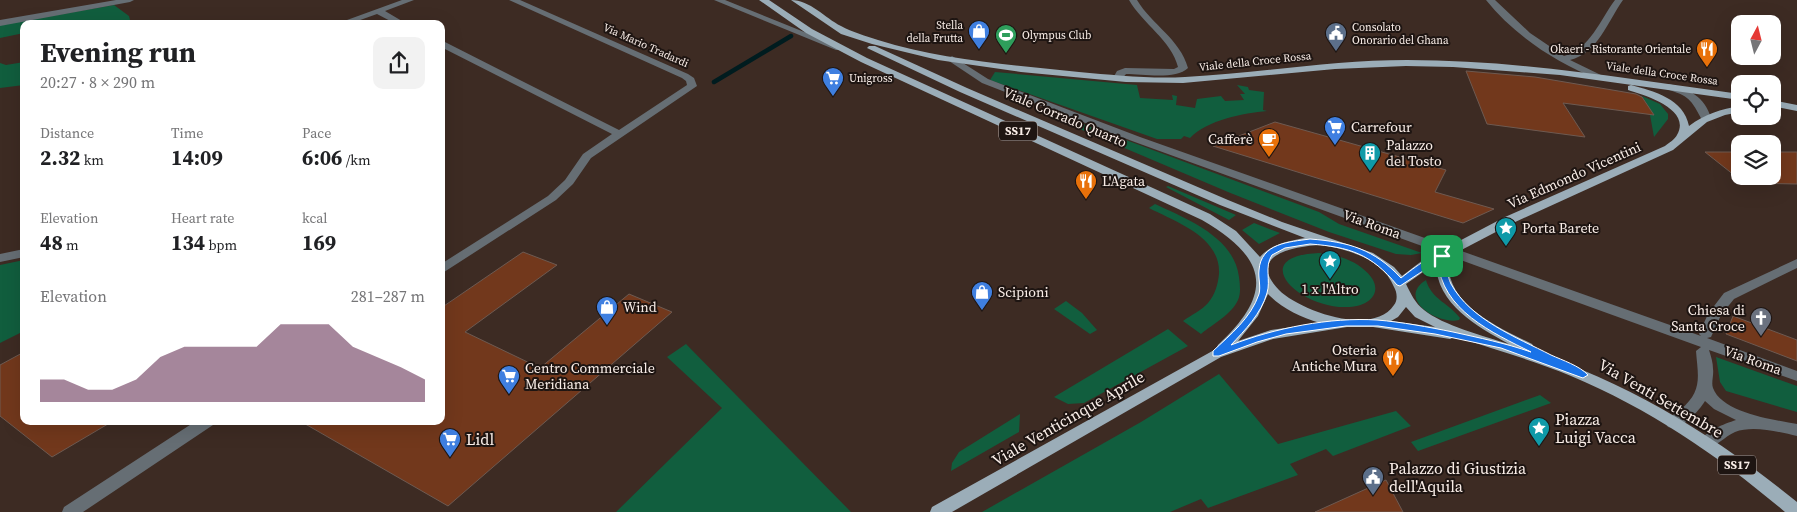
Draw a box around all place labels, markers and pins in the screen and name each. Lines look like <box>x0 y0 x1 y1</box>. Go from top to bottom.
place label: Stella della Frutta <box>907 18 963 46</box>
shop icon: Stella della Frutta <box>967 19 991 50</box>
place label: Consolato Onorario del Ghana <box>1352 20 1449 48</box>
public building icon: Consolato Onorario del Ghana <box>1324 21 1348 52</box>
sports icon: Olympus Club <box>994 23 1018 54</box>
place label: Olympus Club <box>1022 28 1091 43</box>
restaurant icon: Okaeri - Ristorante Orientale <box>1695 37 1719 68</box>
place label: Okaeri - Ristorante Orientale <box>1550 42 1691 57</box>
supermarket icon: Unigross <box>821 66 845 97</box>
place label: Unigross <box>849 71 893 86</box>
supermarket icon: Carrefour <box>1323 115 1347 146</box>
place label: Carrefour <box>1351 117 1412 137</box>
cafe icon: Cafferè <box>1257 127 1281 158</box>
place label: Cafferè <box>1208 129 1253 149</box>
place label: Palazzo del Tosto <box>1386 135 1442 171</box>
building icon: Palazzo del Tosto <box>1358 141 1382 172</box>
restaurant icon: L'Agata <box>1074 169 1098 200</box>
place label: L'Agata <box>1102 171 1146 191</box>
place icon: Porta Barete <box>1494 216 1518 247</box>
place label: Porta Barete <box>1522 218 1599 238</box>
pin <box>1421 235 1463 277</box>
place icon: 1 x l'Altro <box>1318 249 1342 280</box>
place label: 1 x l'Altro <box>1301 279 1359 299</box>
shop icon: Scipioni <box>970 280 994 311</box>
place label: Scipioni <box>998 282 1049 302</box>
shop icon: Wind <box>595 295 619 326</box>
place label: Wind <box>623 297 657 317</box>
place label: Chiesa di Santa Croce <box>1671 300 1745 336</box>
church icon: Chiesa di Santa Croce <box>1749 306 1773 337</box>
place label: Osteria Antiche Mura <box>1292 340 1378 376</box>
restaurant icon: Osteria Antiche Mura <box>1381 346 1405 377</box>
place label: Centro Commerciale Meridiana <box>525 358 655 394</box>
supermarket icon: Centro Commerciale Meridiana <box>497 364 521 395</box>
place label: Piazza Luigi Vacca <box>1555 408 1637 448</box>
place icon: Piazza Luigi Vacca <box>1527 416 1551 447</box>
supermarket icon: Lidl <box>438 427 462 458</box>
place label: Lidl <box>466 428 494 450</box>
place label: Palazzo di Giustizia dell'Aquila <box>1389 457 1527 497</box>
public building icon: Palazzo di Giustizia dell'Aquila <box>1361 465 1385 496</box>

